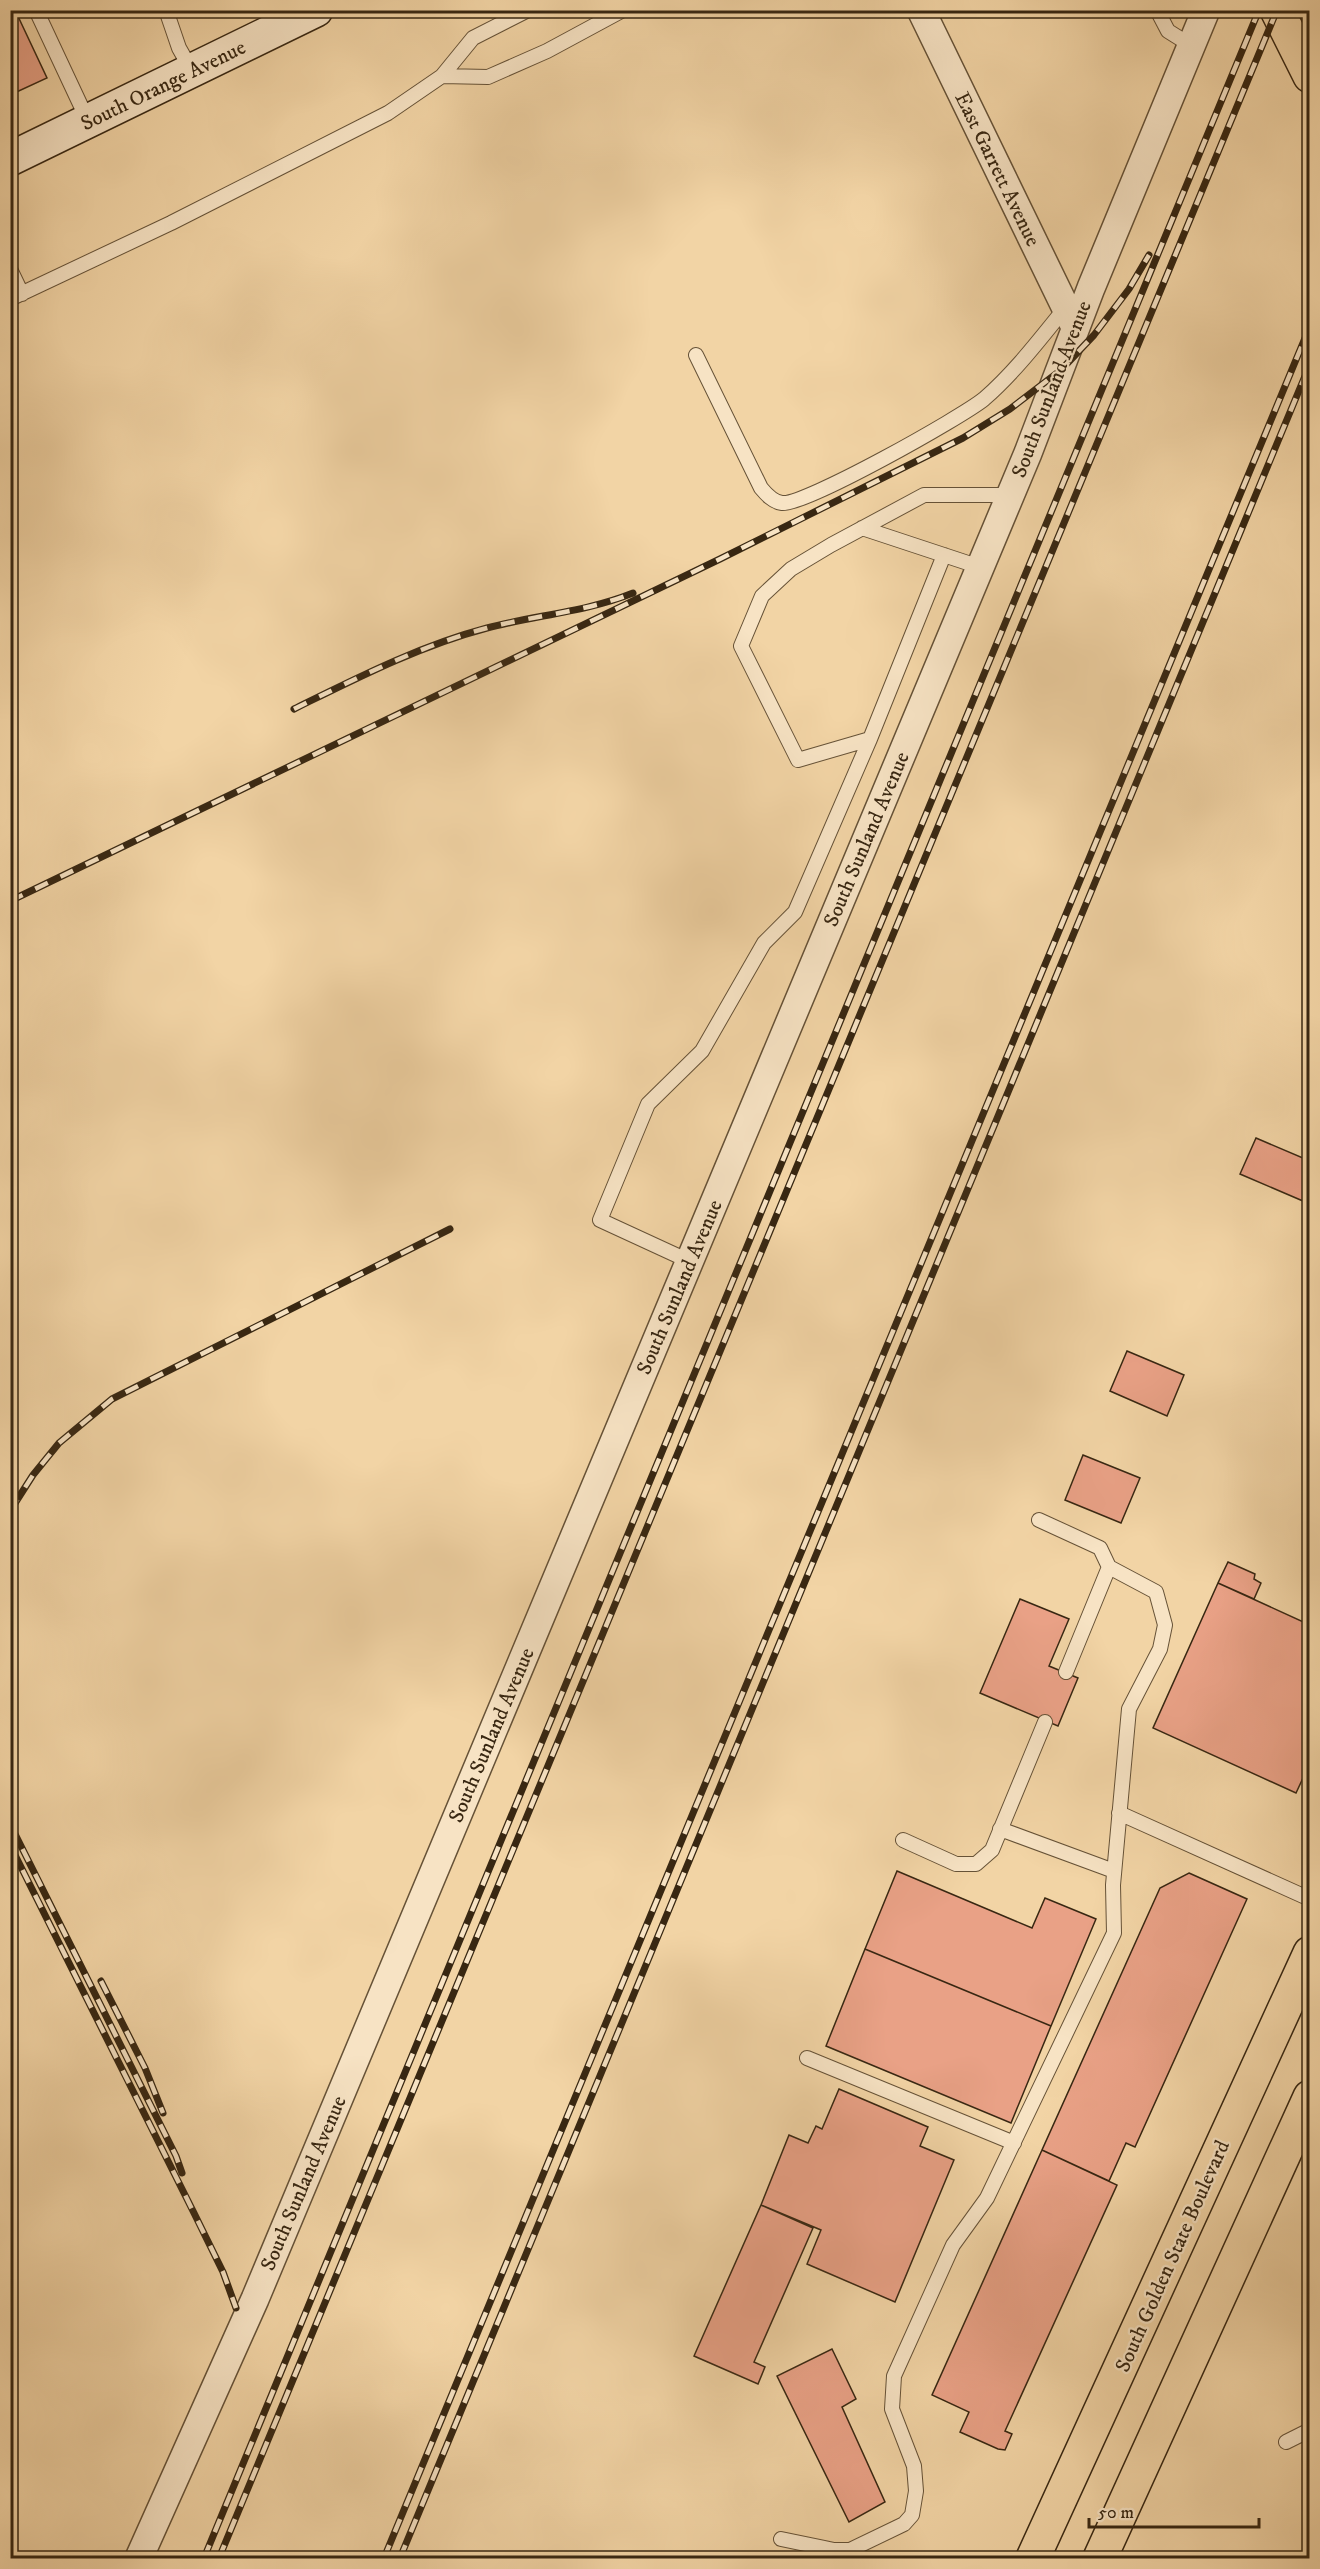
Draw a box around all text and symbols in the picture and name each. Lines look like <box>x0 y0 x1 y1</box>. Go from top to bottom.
street label: South Orange Avenue <box>77 35 250 137</box>
street label: East Garrett Avenue <box>948 88 1046 251</box>
street label: South Sunland Avenue <box>1006 297 1098 481</box>
street label: South Sunland Avenue <box>818 748 916 931</box>
street label: South Sunland Avenue <box>631 1196 729 1379</box>
street label: South Sunland Avenue <box>443 1644 541 1827</box>
street label: South Sunland Avenue <box>255 2092 353 2275</box>
street label: South Golden State Boulevard <box>1110 2136 1236 2376</box>
scale bar <box>1089 2491 1258 2529</box>
text: 50 m <box>1098 2502 1134 2524</box>

